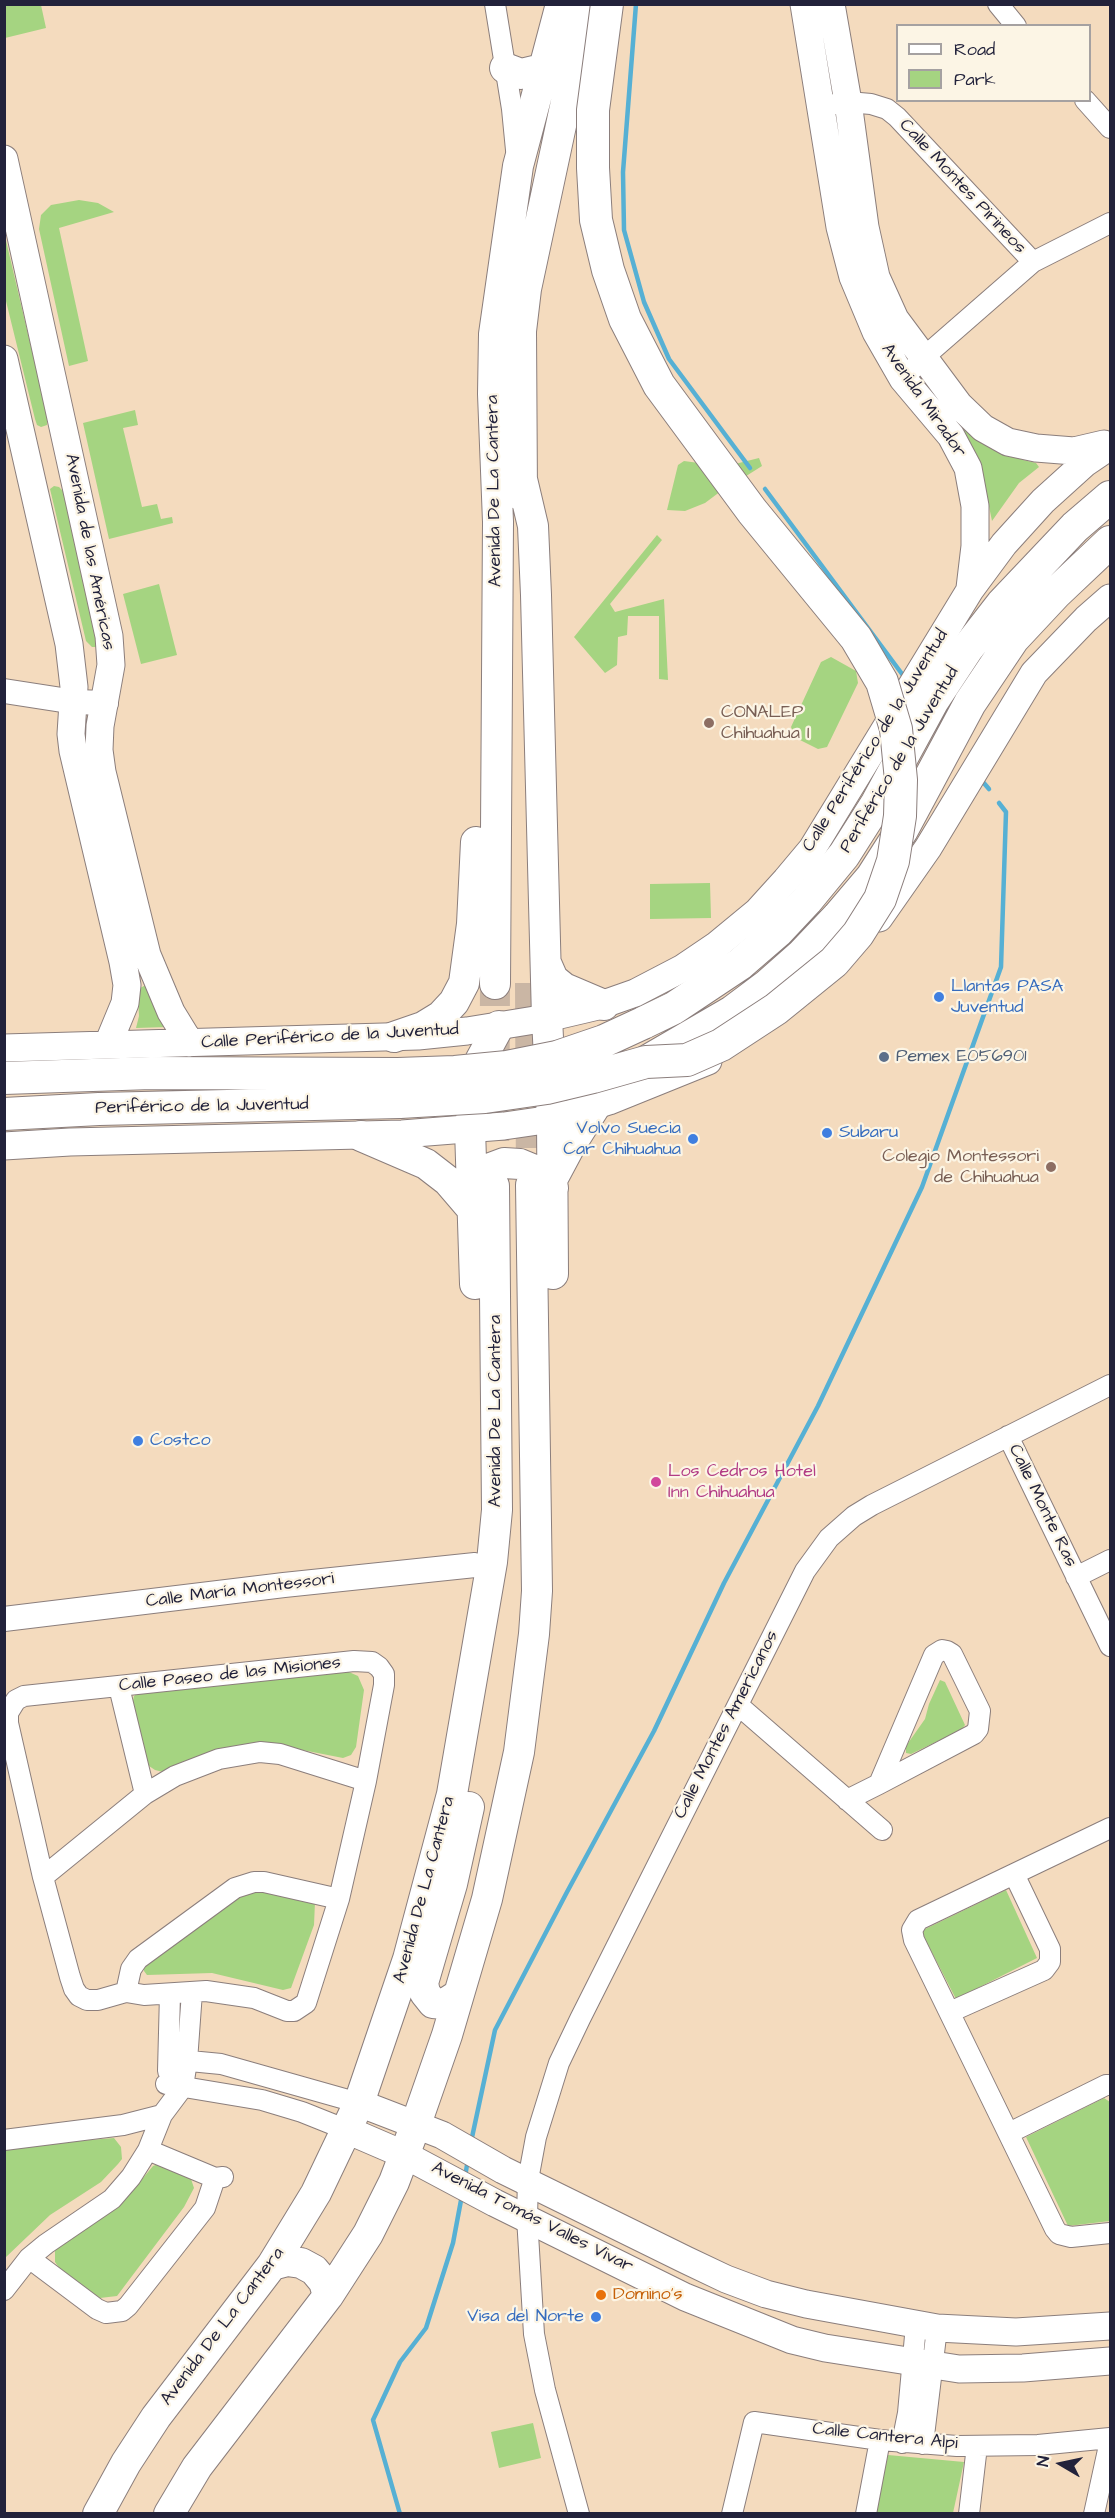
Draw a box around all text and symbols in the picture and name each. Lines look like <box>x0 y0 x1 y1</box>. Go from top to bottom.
legend <box>896 24 1091 102</box>
text: Road <box>954 37 995 62</box>
text: Park <box>954 67 996 92</box>
street label: Calle Montes Pirineos <box>894 115 1030 259</box>
street label: Avenida Mirador <box>876 340 970 462</box>
street label: Avenida De La Cantera <box>483 395 507 587</box>
street label: Avenida de las Américas <box>59 452 119 652</box>
street label: Calle Periférico de la Juventud <box>798 626 954 856</box>
street label: Periférico de la Juventud <box>836 663 964 857</box>
place label: CONALEP Chihuahua I <box>721 702 810 744</box>
marker: CONALEP Chihuahua I <box>702 716 716 730</box>
place label: Llantas PASA Juventud <box>951 976 1063 1018</box>
marker: Llantas PASA Juventud <box>932 990 946 1004</box>
street label: Calle Periférico de la Juventud <box>201 1019 459 1055</box>
place label: Pemex E056901 <box>896 1046 1027 1068</box>
marker: Pemex E056901 <box>877 1050 891 1064</box>
street label: Periférico de la Juventud <box>95 1094 309 1120</box>
place label: Volvo Suecia Car Chihuahua <box>563 1118 681 1160</box>
place label: Subaru <box>839 1122 898 1144</box>
marker: Subaru <box>820 1126 834 1140</box>
marker: Volvo Suecia Car Chihuahua <box>686 1132 700 1146</box>
place label: Colegio Montessori de Chihuahua <box>882 1146 1039 1188</box>
marker: Colegio Montessori de Chihuahua <box>1044 1160 1058 1174</box>
street label: Avenida De La Cantera <box>485 1315 507 1507</box>
place label: Costco <box>150 1430 211 1452</box>
marker: Costco <box>131 1434 145 1448</box>
street label: Calle Monte Ras <box>1003 1441 1081 1571</box>
place label: Los Cedros Hotel Inn Chihuahua <box>668 1461 816 1504</box>
marker: Los Cedros Hotel Inn Chihuahua <box>649 1475 663 1489</box>
street label: Calle María Montessori <box>145 1569 335 1613</box>
street label: Calle Montes Americanos <box>670 1627 784 1823</box>
street label: Calle Paseo de las Misiones <box>118 1653 342 1697</box>
street label: Avenida De La Cantera <box>390 1794 460 1986</box>
street label: Avenida Tomás Valles Vivar <box>428 2158 636 2278</box>
street label: Avenida De La Cantera <box>156 2244 290 2410</box>
place label: Domino's <box>613 2284 683 2306</box>
marker: Domino's <box>594 2288 608 2302</box>
place label: Visa del Norte <box>467 2306 584 2328</box>
marker: Visa del Norte <box>589 2310 603 2324</box>
street label: Calle Cantera Alpi <box>811 2419 959 2455</box>
north arrow <box>1031 2434 1091 2494</box>
text: N <box>1032 2455 1055 2468</box>

